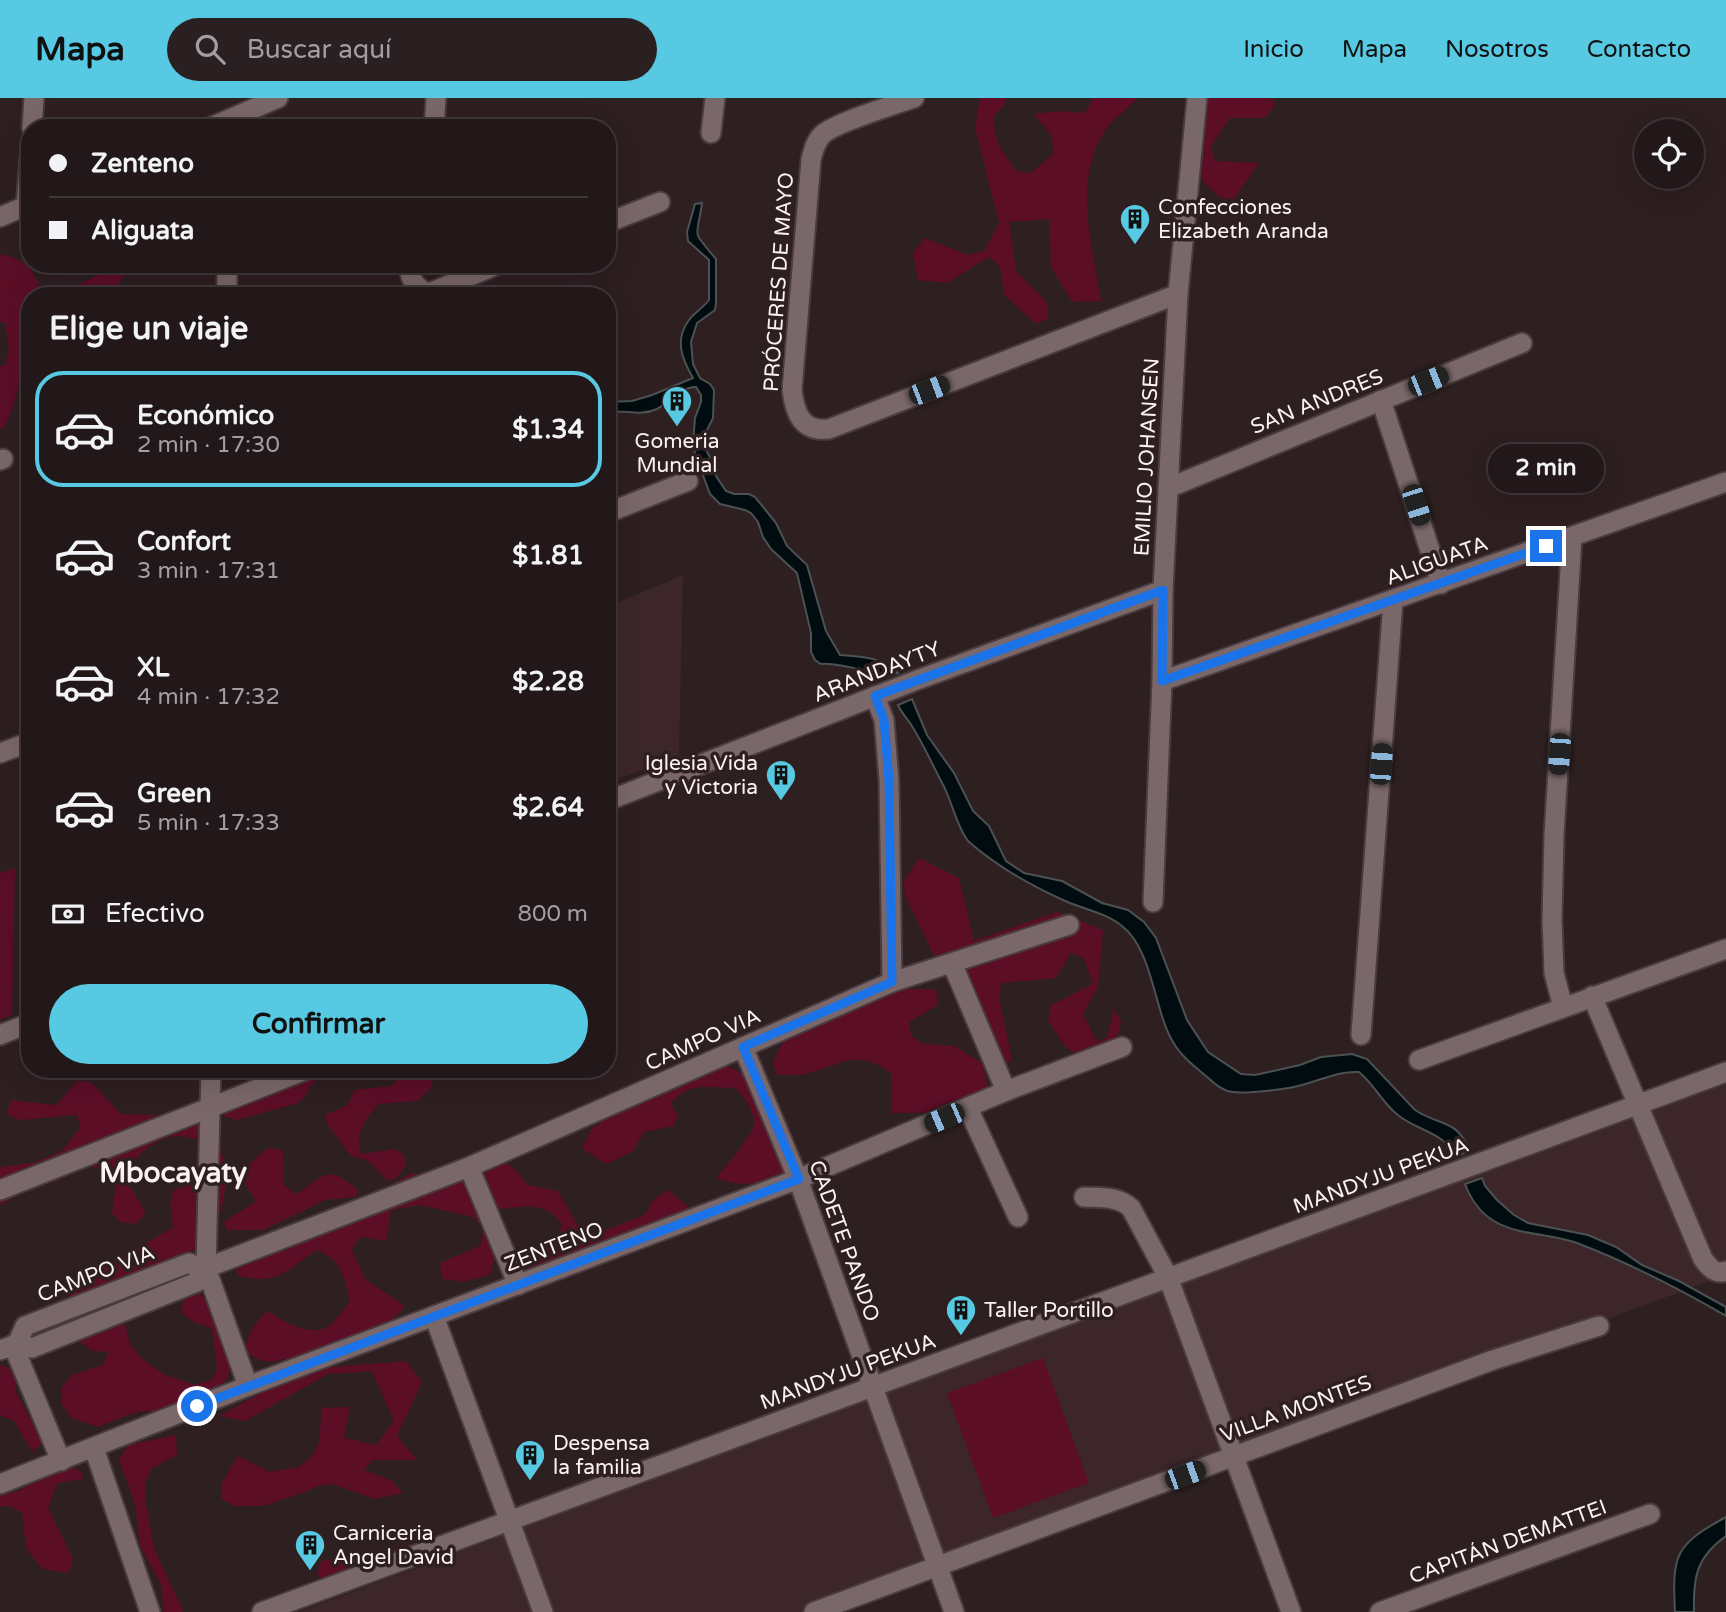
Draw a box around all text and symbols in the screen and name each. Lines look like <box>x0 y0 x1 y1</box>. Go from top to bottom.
search box <box>167 18 657 81</box>
text: Mapa <box>35 30 125 69</box>
icon: search <box>191 30 229 68</box>
text: Buscar aquí <box>247 34 391 65</box>
text: Inicio <box>1243 35 1304 64</box>
text: Mapa <box>1342 35 1407 64</box>
text: Nosotros <box>1445 35 1549 64</box>
text: Contacto <box>1587 35 1691 64</box>
map controls <box>1634 119 1704 189</box>
button: locate <box>1634 119 1704 189</box>
text: Zenteno <box>91 148 194 179</box>
street label: PRÓCERES DE MAYO <box>759 171 799 393</box>
place label: Confecciones Elizabeth Aranda <box>1158 195 1329 244</box>
building icon: Confecciones Elizabeth Aranda <box>1118 202 1152 246</box>
text: Aliguata <box>91 215 194 246</box>
text: Elige un viaje <box>49 310 248 348</box>
street label: EMILIO JOHANSEN <box>1129 357 1165 557</box>
car <box>1405 363 1452 399</box>
street label: SAN ANDRES <box>1247 364 1387 440</box>
car <box>906 373 953 407</box>
building icon: Gomeria Mundial <box>660 384 694 428</box>
icon: car <box>53 398 116 461</box>
text: Económico <box>137 400 274 431</box>
text: $1.34 <box>512 414 584 445</box>
place label: Gomeria Mundial <box>635 429 719 478</box>
text: 2 min · 17:30 <box>137 431 280 459</box>
callout: 2 min <box>1488 444 1604 494</box>
text: 2 min <box>1515 454 1577 482</box>
car <box>1400 482 1433 528</box>
icon: car <box>53 524 116 587</box>
text: Confort <box>137 526 231 557</box>
route end <box>1530 530 1562 562</box>
street label: ALIGUATA <box>1383 531 1491 591</box>
text: $1.81 <box>512 540 584 571</box>
text: 3 min · 17:31 <box>137 557 280 585</box>
street label: ARANDAYTY <box>810 636 944 708</box>
icon: car <box>53 650 116 713</box>
text: XL <box>137 652 169 683</box>
text: $2.28 <box>512 666 584 697</box>
text: 4 min · 17:32 <box>137 683 280 711</box>
car <box>1548 732 1571 776</box>
car <box>1370 742 1393 786</box>
place label: Iglesia Vida y Victoria <box>645 751 758 800</box>
building icon: Iglesia Vida y Victoria <box>764 758 798 802</box>
icon: car <box>53 776 116 839</box>
text: Green <box>137 778 212 809</box>
text: $2.64 <box>512 792 584 823</box>
text: 5 min · 17:33 <box>137 809 280 837</box>
icon: cash <box>49 895 87 933</box>
text: Efectivo <box>105 898 205 929</box>
text: 800 m <box>518 900 588 928</box>
button: Confirmar <box>49 984 588 1064</box>
street label: CAMPO VIA <box>642 1003 764 1077</box>
car <box>921 1100 968 1136</box>
street label: MANDYJU PEKUA <box>1290 1133 1472 1219</box>
district label: Mbocayaty <box>99 1156 247 1190</box>
street label: CADETE PANDO <box>803 1157 885 1325</box>
street label: ZENTENO <box>501 1217 607 1277</box>
street label: CAMPO VIA <box>34 1240 158 1308</box>
building icon: Taller Portillo <box>944 1293 978 1337</box>
place label: Taller Portillo <box>984 1298 1114 1323</box>
street label: MANDYJU PEKUA <box>757 1329 939 1415</box>
street label: VILLA MONTES <box>1217 1370 1375 1448</box>
route start <box>181 1390 213 1422</box>
place label: Despensa la familia <box>553 1431 650 1480</box>
building icon: Despensa la familia <box>513 1438 547 1482</box>
car <box>1162 1458 1209 1492</box>
street label: CAPITÁN DEMATTEI <box>1406 1495 1610 1589</box>
place label: Carniceria Angel David <box>333 1521 454 1570</box>
building icon: Carniceria Angel David <box>293 1528 327 1572</box>

